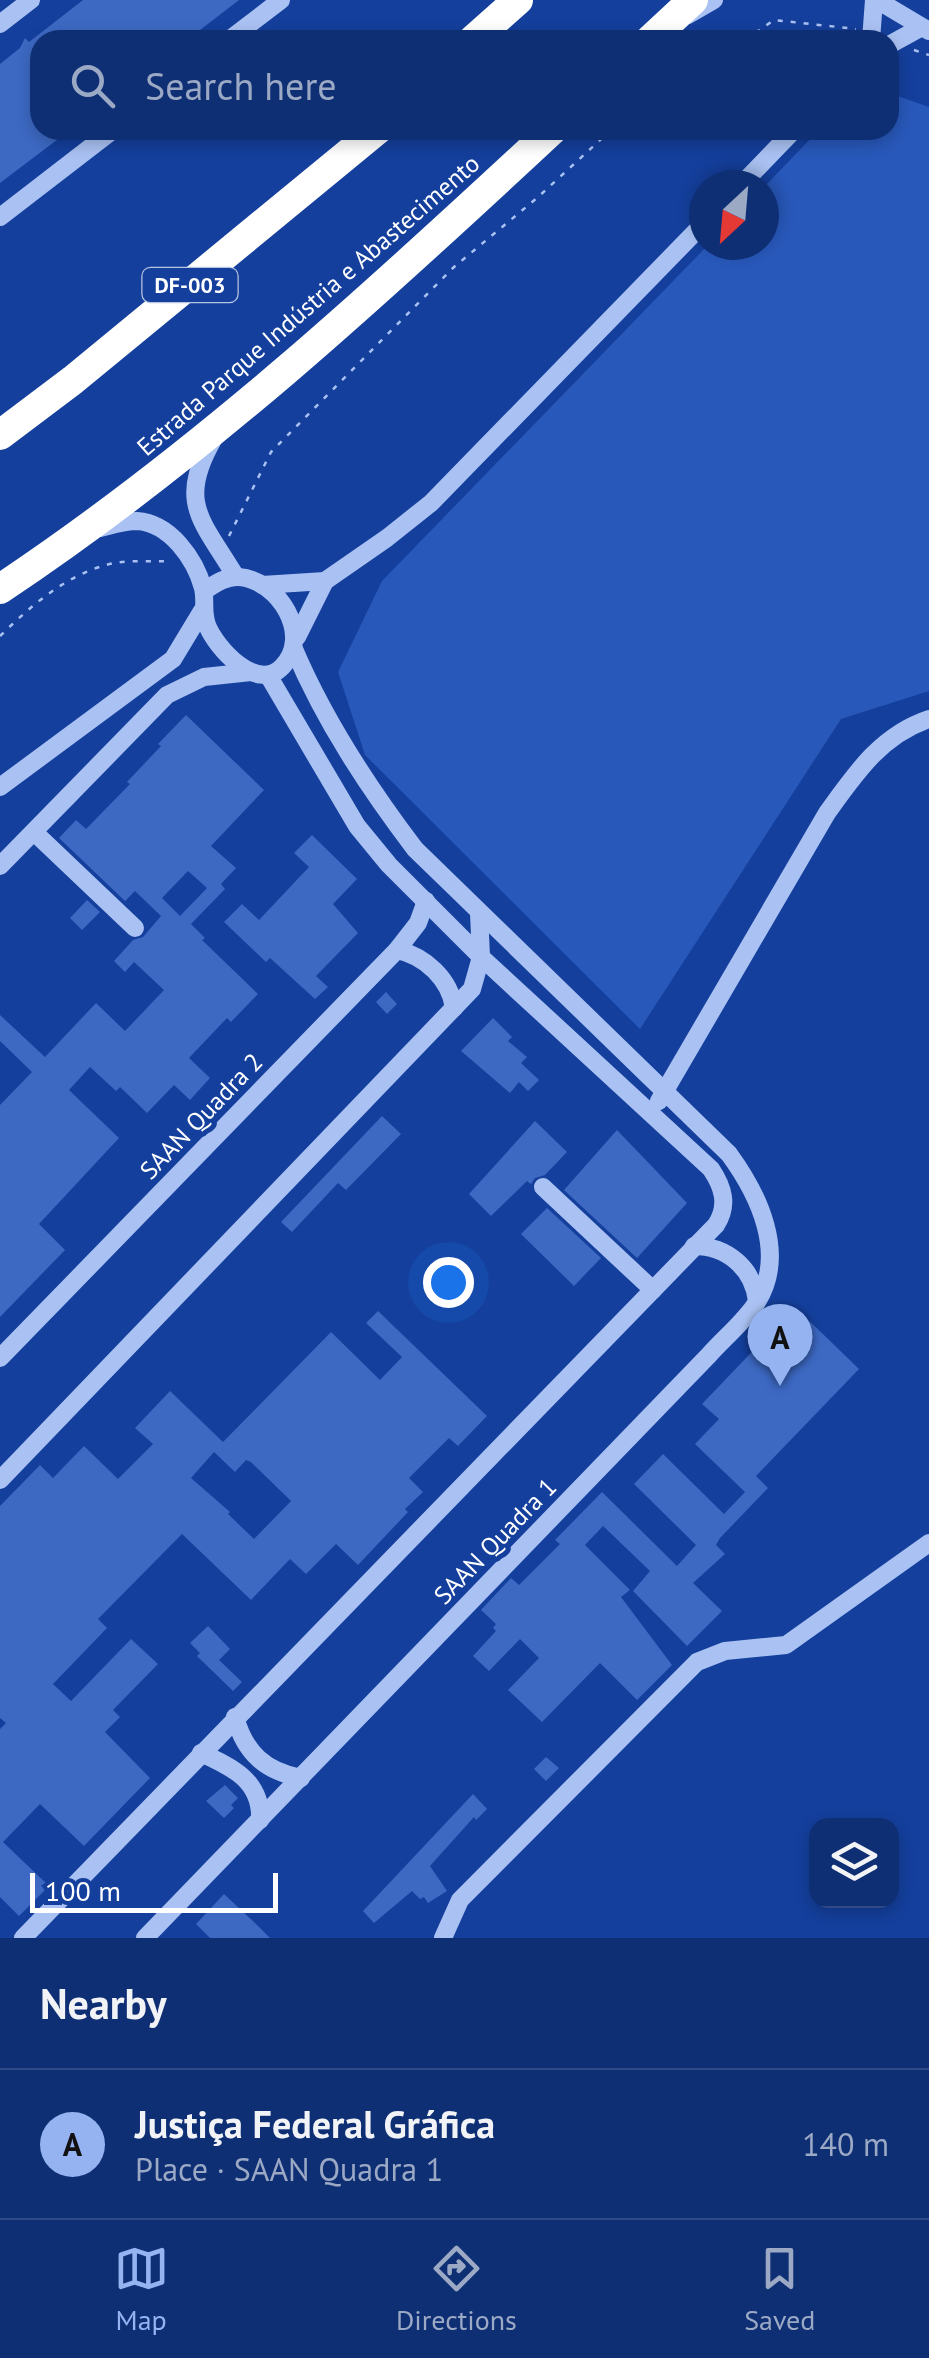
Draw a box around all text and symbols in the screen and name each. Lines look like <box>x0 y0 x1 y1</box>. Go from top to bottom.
search box <box>30 30 899 140</box>
icon: search <box>65 58 120 113</box>
text: Search here <box>145 61 337 110</box>
street label: Estrada Parque Indústria e Abastecimento <box>130 147 486 463</box>
north arrow <box>689 170 779 260</box>
road number: DF-003 <box>142 268 238 302</box>
street label: SAAN Quadra 2 <box>133 1046 269 1186</box>
your location <box>423 1257 474 1308</box>
pin: A <box>748 1304 812 1386</box>
street label: SAAN Quadra 1 <box>427 1471 563 1611</box>
map controls <box>809 1818 899 1908</box>
button: layers <box>809 1818 899 1908</box>
scale bar <box>30 1868 278 1912</box>
text: 100 m <box>45 1872 121 1909</box>
text: Nearby <box>40 1976 167 2031</box>
text: Justiça Federal Gráfica <box>135 2099 495 2148</box>
text: A <box>63 2123 82 2165</box>
text: 140 m <box>802 2123 889 2165</box>
text: Place · SAAN Quadra 1 <box>135 2148 443 2190</box>
tab: Map <box>114 2241 169 2338</box>
tab: Directions <box>396 2241 517 2338</box>
tab: Saved <box>744 2241 815 2338</box>

